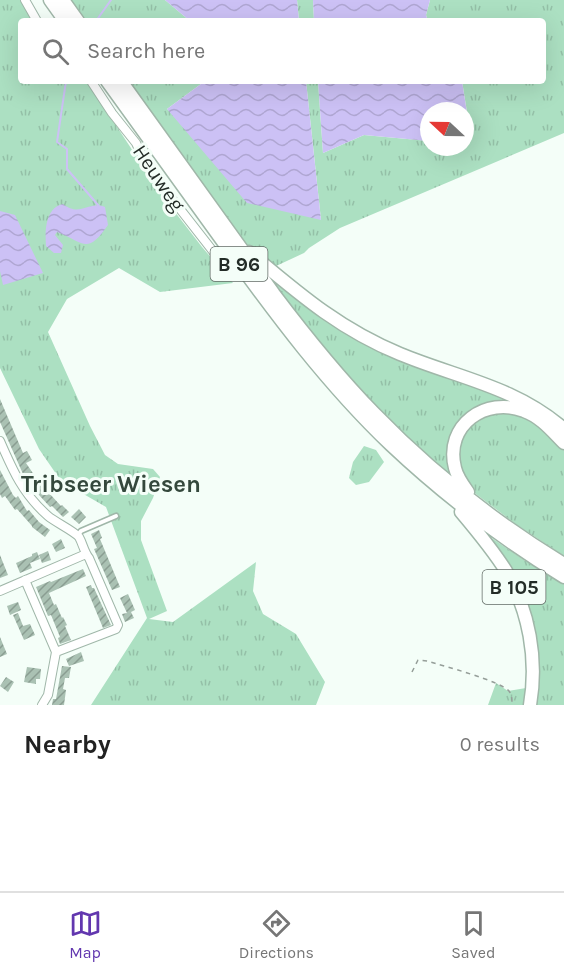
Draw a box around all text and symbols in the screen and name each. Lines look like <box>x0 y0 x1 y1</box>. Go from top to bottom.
search box <box>18 18 546 84</box>
icon: search <box>39 35 72 68</box>
text: Search here <box>87 38 205 64</box>
north arrow <box>420 102 474 156</box>
street label: Heuweg <box>128 140 190 216</box>
road number: B 96 <box>210 247 268 281</box>
district label: Tribseer Wiesen <box>21 470 201 498</box>
road number: B 105 <box>482 570 546 604</box>
text: Nearby <box>24 729 111 760</box>
text: 0 results <box>460 733 540 756</box>
tab: Map <box>69 907 102 962</box>
tab: Directions <box>239 907 314 962</box>
tab: Saved <box>451 907 495 962</box>

